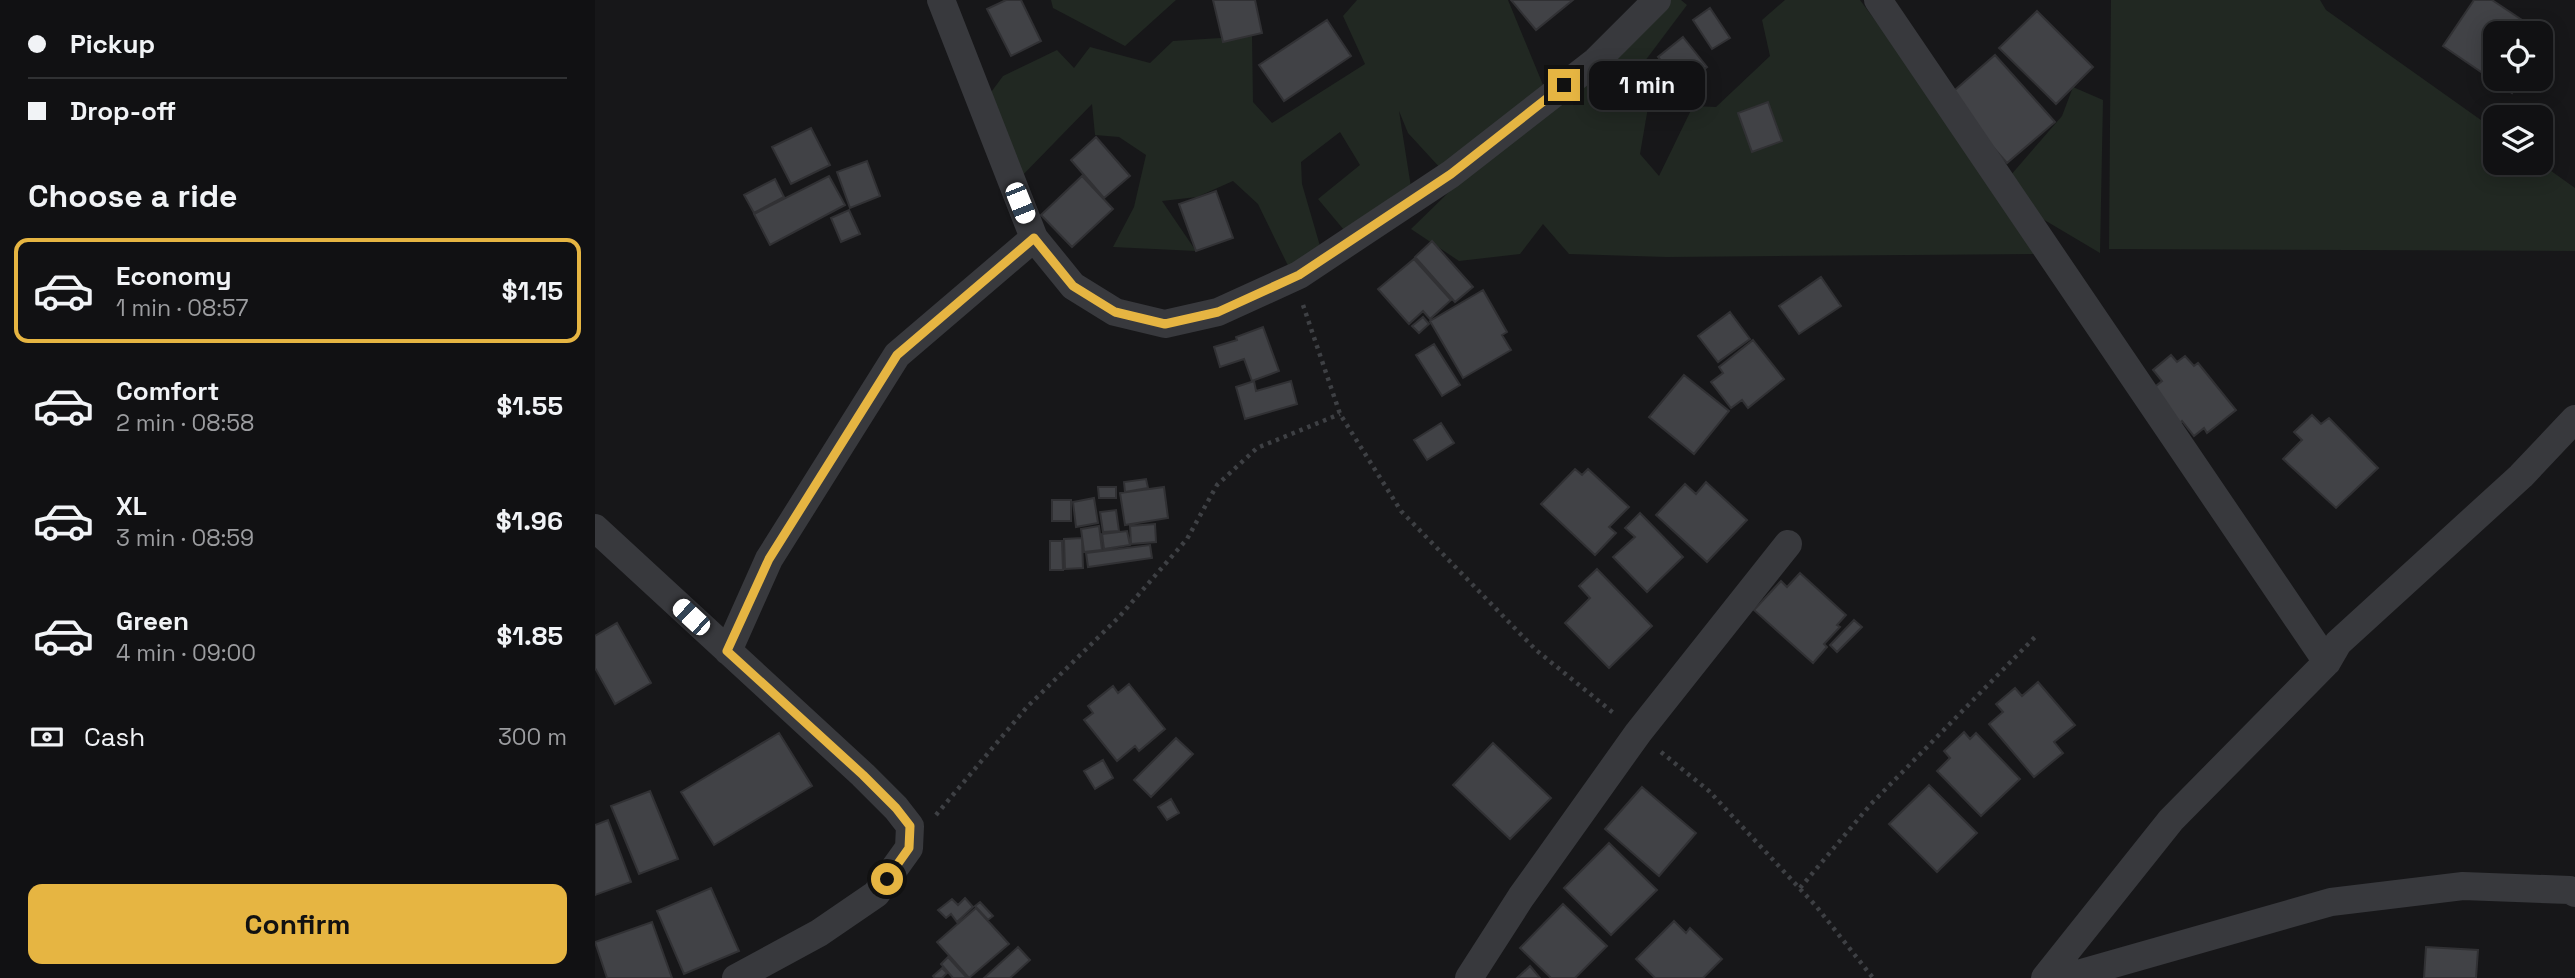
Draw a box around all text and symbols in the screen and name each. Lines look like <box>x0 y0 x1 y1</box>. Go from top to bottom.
map controls <box>2483 21 2553 175</box>
button: locate <box>2483 21 2553 91</box>
text: Pickup <box>70 27 155 61</box>
callout: 1 min <box>1588 60 1704 110</box>
route end <box>1548 69 1580 101</box>
text: 1 min <box>1619 70 1675 100</box>
text: Drop-off <box>70 94 176 128</box>
button: layers <box>2483 105 2553 175</box>
text: Choose a ride <box>28 176 238 216</box>
car <box>1003 180 1038 226</box>
icon: car <box>32 259 95 322</box>
text: Economy <box>116 259 232 293</box>
text: $1.15 <box>502 274 563 308</box>
text: 1 min · 08:57 <box>116 293 249 323</box>
icon: car <box>32 374 95 437</box>
text: Comfort <box>116 374 219 408</box>
text: $1.55 <box>497 389 563 423</box>
text: 2 min · 08:58 <box>116 408 254 438</box>
icon: car <box>32 489 95 552</box>
text: XL <box>116 489 147 523</box>
text: $1.96 <box>496 504 563 538</box>
text: 3 min · 08:59 <box>116 523 254 553</box>
car <box>669 595 714 639</box>
icon: car <box>32 604 95 667</box>
text: Green <box>116 604 189 638</box>
text: $1.85 <box>497 619 563 653</box>
text: 4 min · 09:00 <box>116 638 256 668</box>
icon: cash <box>28 718 66 756</box>
text: Cash <box>84 720 145 754</box>
text: 300 m <box>498 722 567 752</box>
route start <box>871 863 903 895</box>
button: Confirm <box>28 884 567 964</box>

